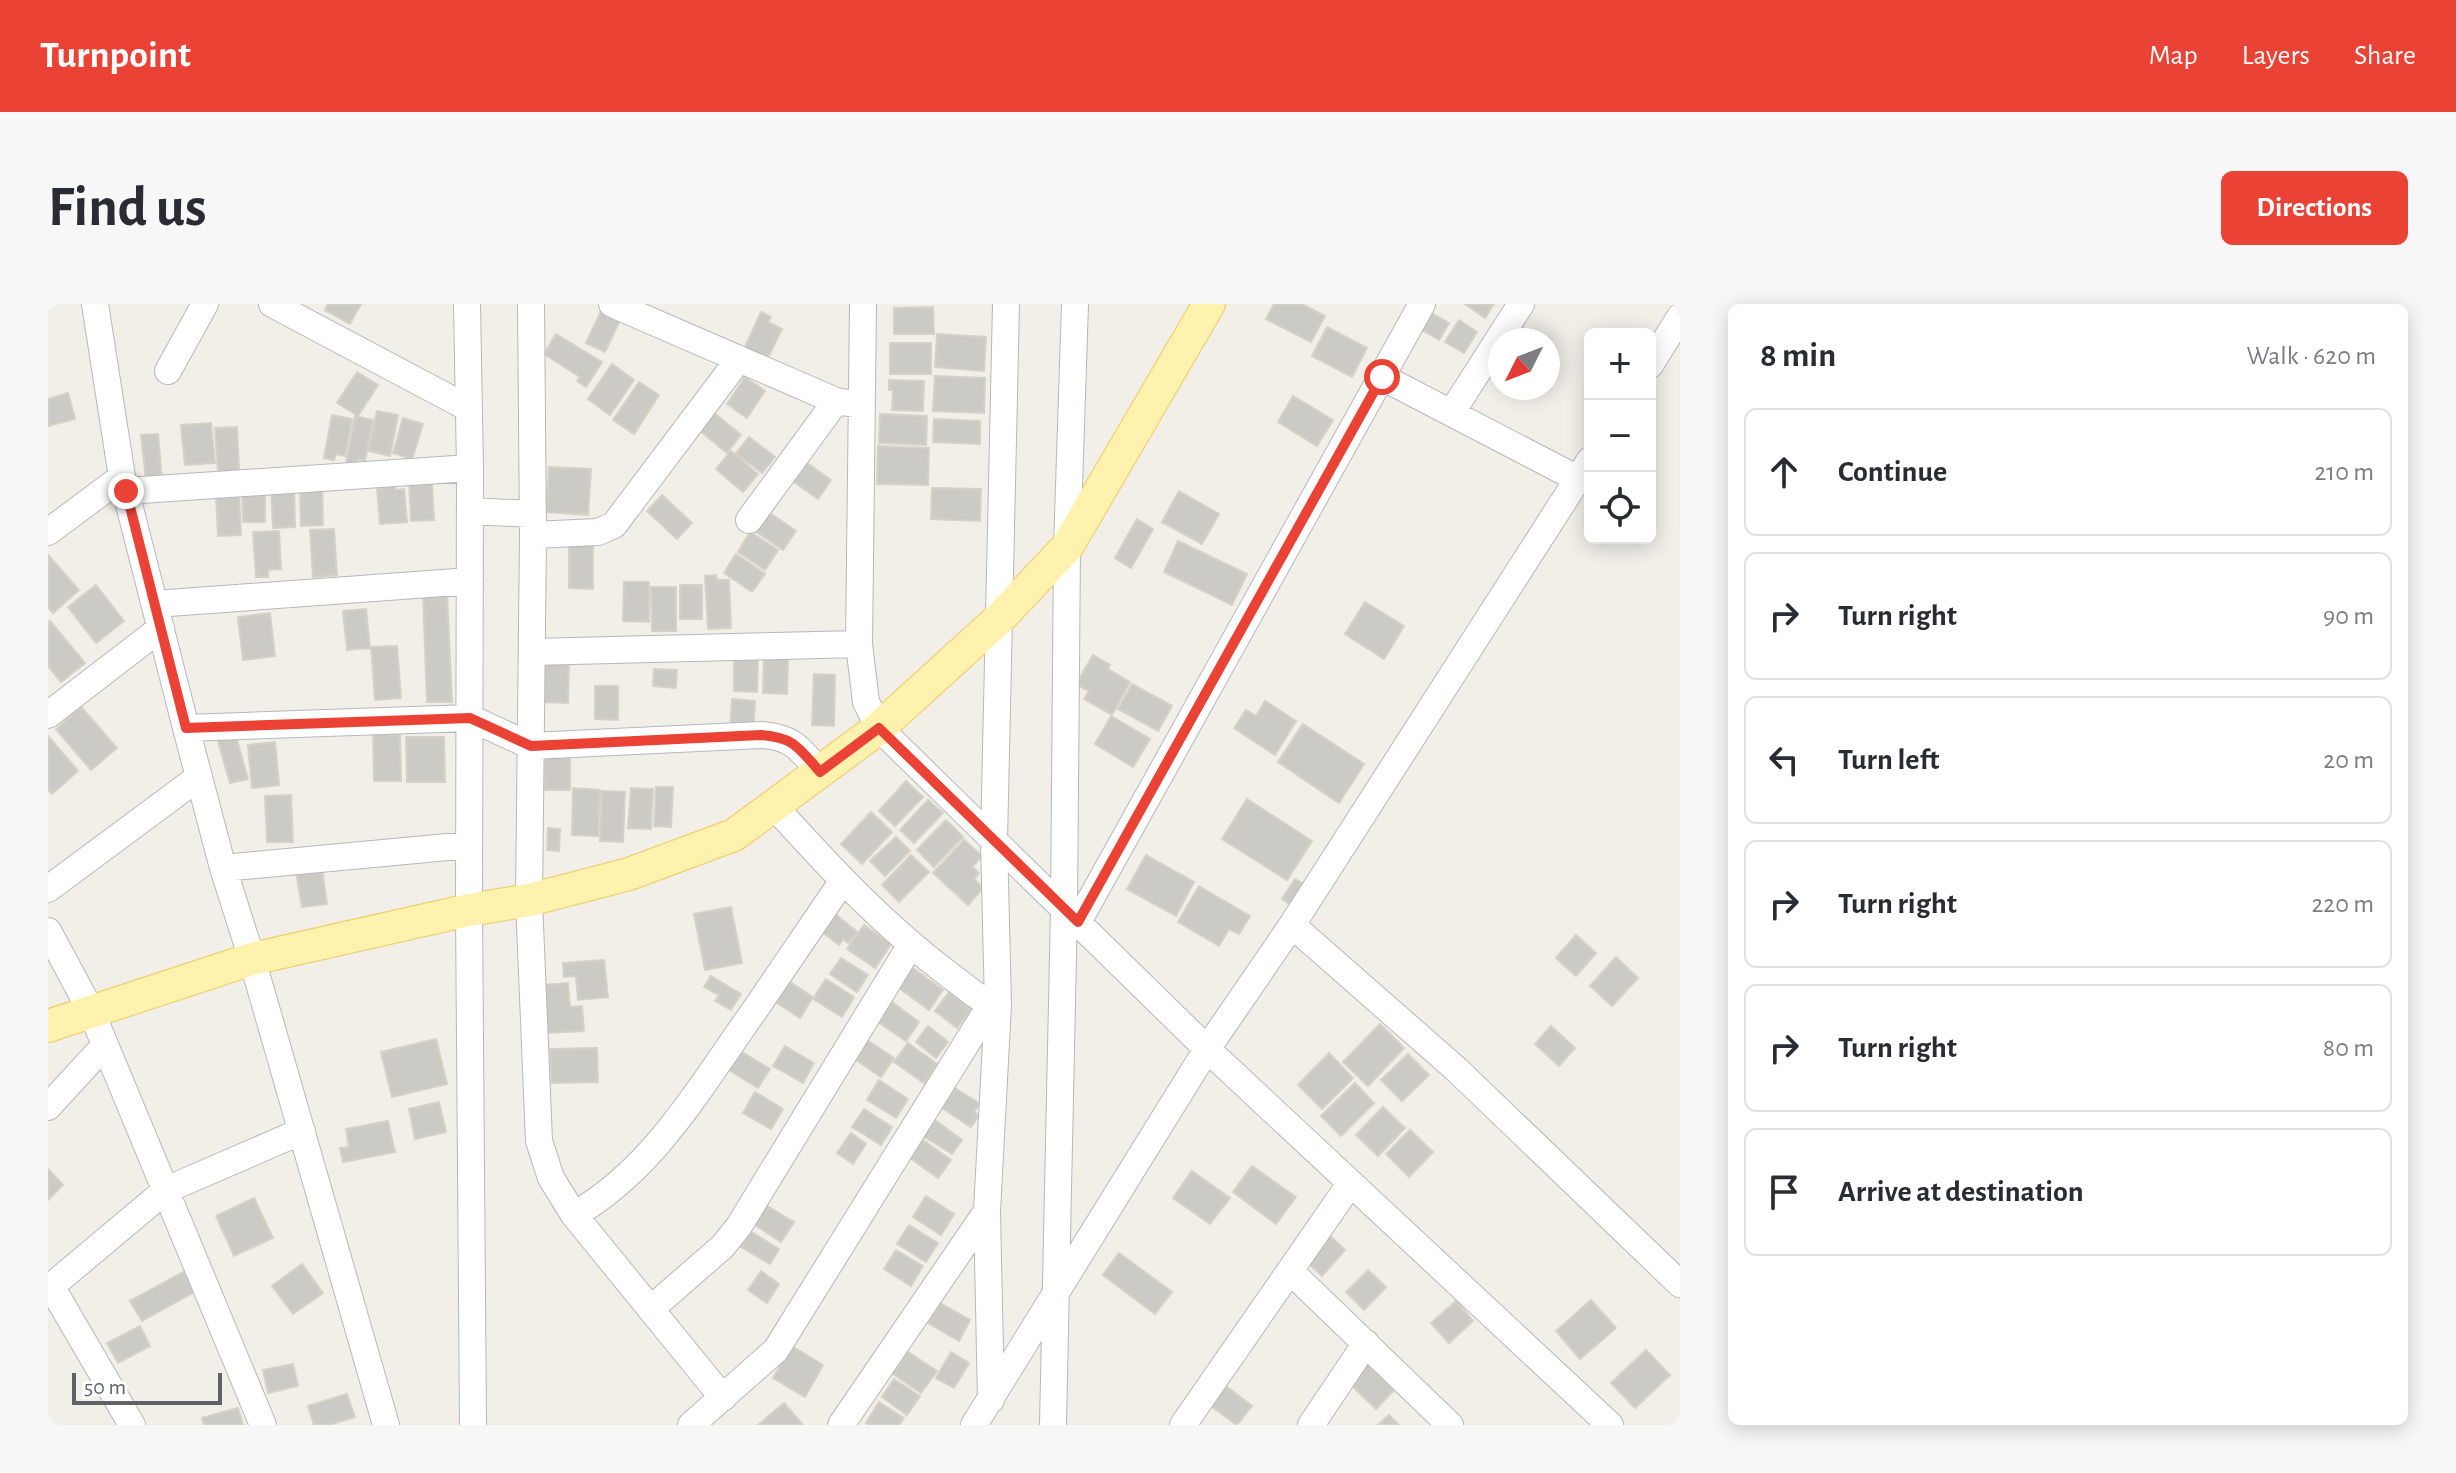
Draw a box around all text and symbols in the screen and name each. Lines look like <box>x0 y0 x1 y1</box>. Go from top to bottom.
text: Turnpoint <box>40 37 191 75</box>
text: Map <box>2149 42 2198 70</box>
text: Layers <box>2242 42 2310 70</box>
text: Share <box>2354 42 2416 70</box>
button: Directions <box>2221 171 2408 245</box>
text: Find us <box>48 180 206 236</box>
north arrow <box>1488 328 1560 400</box>
map controls <box>1584 328 1656 544</box>
button: + <box>1584 328 1656 400</box>
text: 8 min <box>1760 339 1836 373</box>
text: Walk · 620 m <box>2246 343 2376 369</box>
route start <box>1364 359 1400 395</box>
button: − <box>1584 400 1656 472</box>
icon: ahead <box>1762 450 1806 494</box>
text: Continue <box>1838 457 1947 487</box>
text: 210 m <box>2314 459 2374 485</box>
button: locate <box>1584 472 1656 544</box>
route end <box>108 473 144 509</box>
icon: right <box>1762 594 1806 638</box>
text: Turn right <box>1838 601 1957 631</box>
text: 90 m <box>2323 603 2374 629</box>
icon: left <box>1762 738 1806 782</box>
text: Turn left <box>1838 745 1939 775</box>
text: 20 m <box>2323 747 2374 773</box>
icon: right <box>1762 882 1806 926</box>
text: Turn right <box>1838 889 1957 919</box>
text: 220 m <box>2312 891 2374 917</box>
icon: right <box>1762 1026 1806 1070</box>
text: Turn right <box>1838 1033 1957 1063</box>
text: 80 m <box>2323 1035 2374 1061</box>
icon: arrive <box>1762 1170 1806 1214</box>
text: Arrive at destination <box>1838 1177 2084 1207</box>
scale bar <box>72 1369 222 1405</box>
text: 50 m <box>84 1376 126 1398</box>

